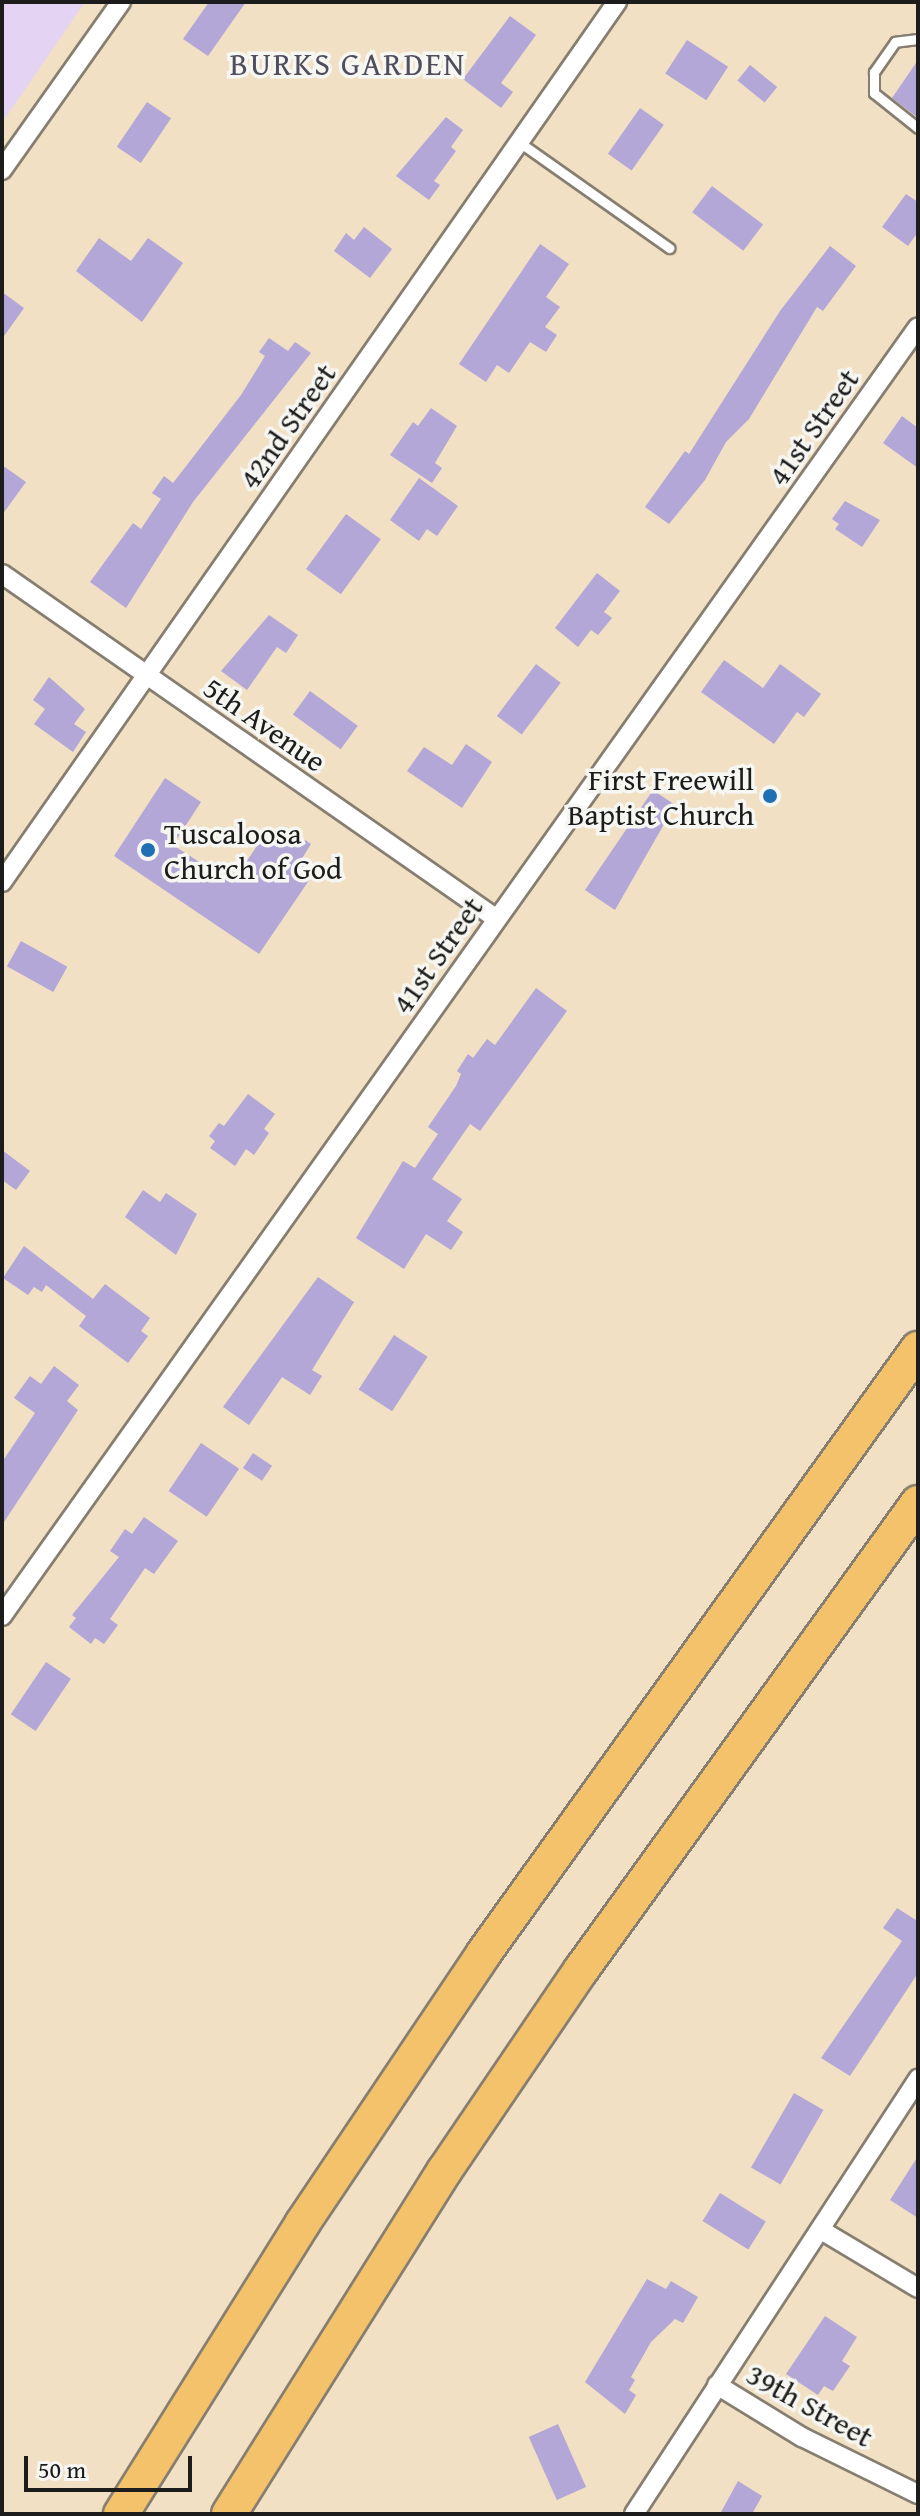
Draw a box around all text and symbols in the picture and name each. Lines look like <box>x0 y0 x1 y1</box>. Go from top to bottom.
district label: BURKS GARDEN <box>230 45 466 83</box>
street label: 42nd Street <box>231 357 343 495</box>
street label: 41st Street <box>760 362 866 492</box>
street label: 5th Avenue <box>197 669 333 779</box>
place label: First Freewill Baptist Church <box>568 761 754 832</box>
marker: First Freewill Baptist Church <box>761 787 779 805</box>
place label: Tuscaloosa Church of God <box>164 815 342 886</box>
marker: Tuscaloosa Church of God <box>139 841 157 859</box>
street label: 41st Street <box>384 890 490 1020</box>
street label: 39th Street <box>741 2356 879 2454</box>
scale bar <box>28 2440 196 2490</box>
text: 50 m <box>38 2452 86 2487</box>

